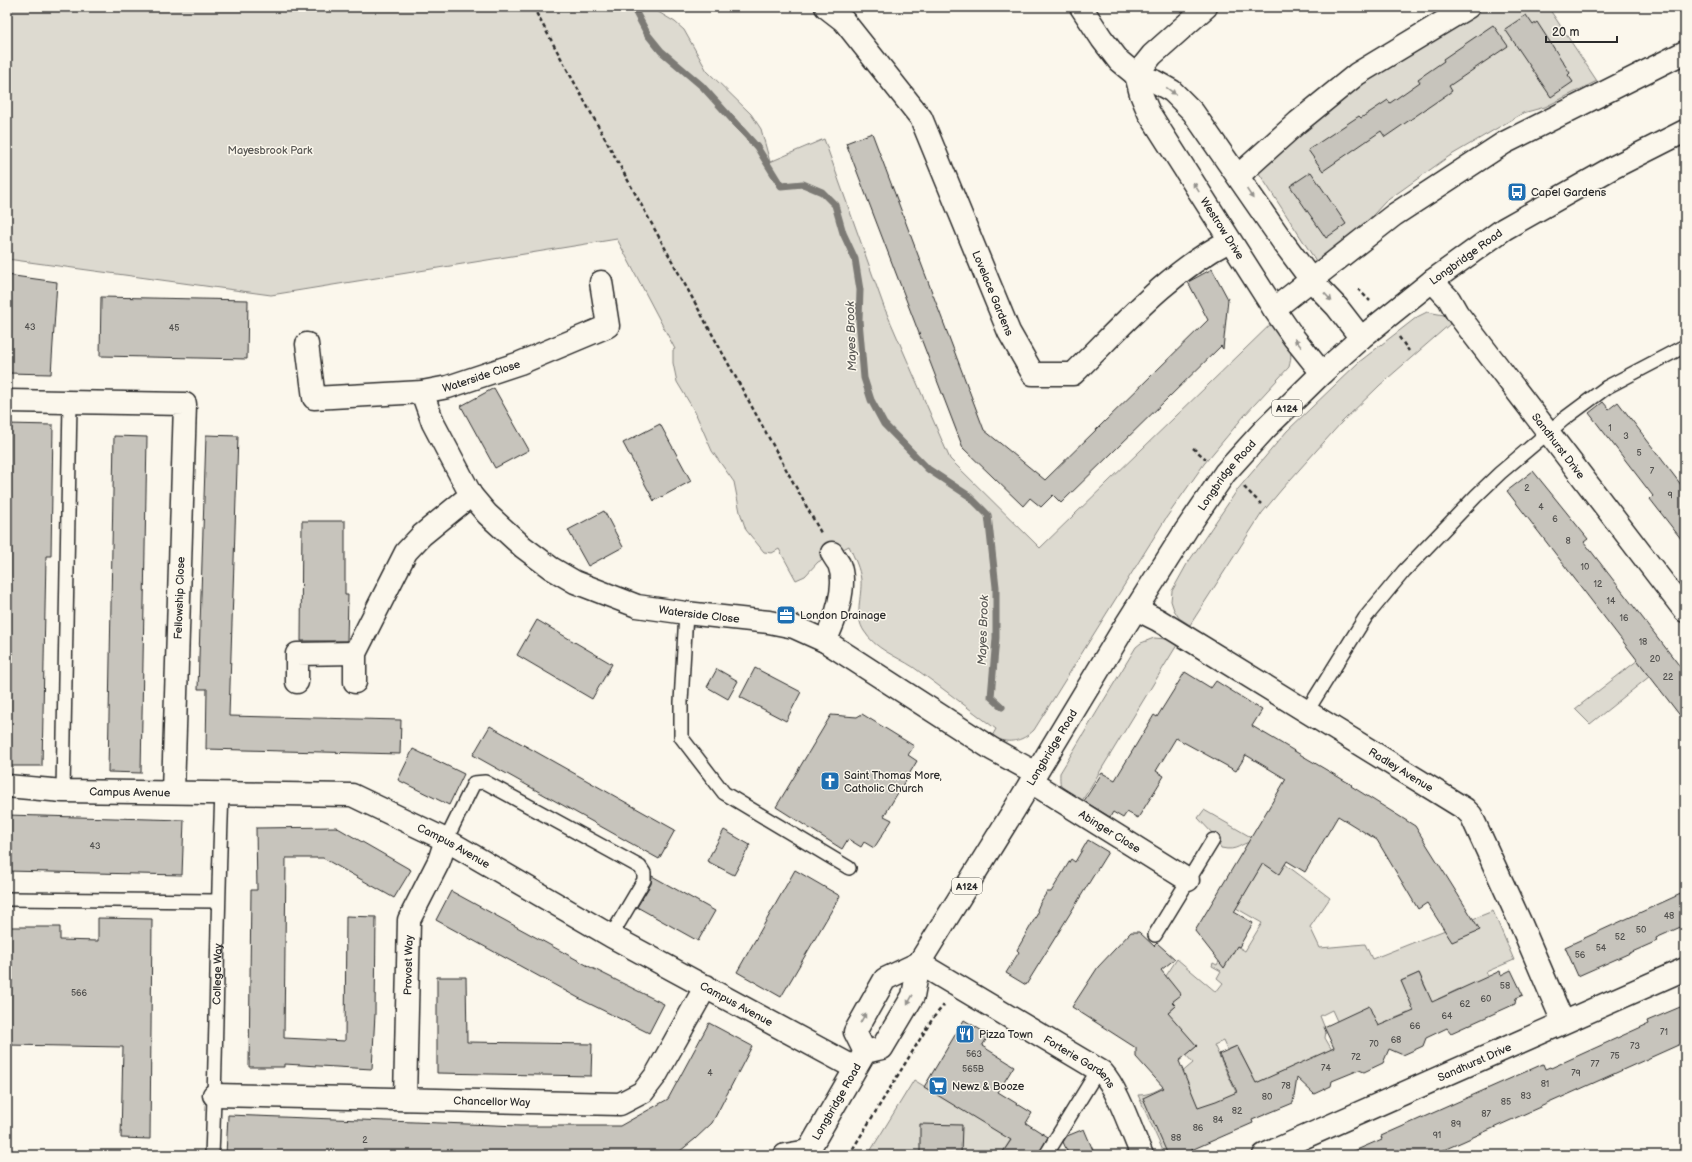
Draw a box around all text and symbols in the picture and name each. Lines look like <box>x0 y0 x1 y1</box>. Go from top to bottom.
scale bar <box>1546 18 1617 44</box>
text: 20 m <box>1552 25 1579 40</box>
one-way arrow <box>1166 87 1176 95</box>
park label: Mayesbrook Park <box>228 144 313 157</box>
bus stop icon: Capel Gardens <box>1506 181 1528 203</box>
one-way arrow <box>1192 182 1199 193</box>
place label: Capel Gardens <box>1531 186 1607 199</box>
one-way arrow <box>1246 189 1254 199</box>
street label: Westrow Drive <box>1198 195 1247 262</box>
street label: Longbridge Road <box>1427 226 1505 288</box>
street label: Lovelace Gardens <box>969 249 1016 339</box>
one-way arrow <box>1323 293 1332 302</box>
water label: Mayes Brook <box>843 299 860 371</box>
house number: 43 <box>24 322 36 333</box>
house number: 45 <box>169 323 179 334</box>
one-way arrow <box>1293 337 1302 348</box>
street label: Waterside Close <box>441 357 522 395</box>
road number: A124 <box>1272 400 1302 416</box>
street label: Sandhurst Drive <box>1529 411 1588 482</box>
house number: 1 <box>1608 423 1612 434</box>
house number: 3 <box>1623 431 1629 442</box>
street label: Longbridge Road <box>1195 437 1259 513</box>
house number: 5 <box>1636 448 1642 459</box>
house number: 7 <box>1650 466 1655 477</box>
house number: 2 <box>1524 483 1530 494</box>
house number: 9 <box>1667 490 1673 501</box>
house number: 4 <box>1538 502 1544 513</box>
house number: 6 <box>1552 514 1558 525</box>
house number: 8 <box>1565 536 1571 547</box>
street label: Fellowship Close <box>172 556 187 640</box>
house number: 10 <box>1581 562 1589 573</box>
house number: 12 <box>1594 579 1603 590</box>
water label: Mayes Brook <box>975 594 992 665</box>
house number: 14 <box>1607 596 1616 607</box>
street label: Waterside Close <box>658 603 741 626</box>
office icon: London Drainage <box>775 604 797 626</box>
place label: London Drainage <box>800 609 887 622</box>
house number: 16 <box>1620 613 1629 624</box>
house number: 18 <box>1639 637 1647 648</box>
house number: 20 <box>1650 654 1660 665</box>
house number: 22 <box>1663 672 1674 683</box>
street label: Longbridge Road <box>1024 707 1080 788</box>
street label: Radley Avenue <box>1366 745 1436 795</box>
place label: Saint Thomas More, Catholic Church <box>844 769 942 795</box>
church icon: Saint Thomas More, Catholic Church <box>819 770 841 792</box>
street label: Campus Avenue <box>89 785 171 799</box>
street label: Abinger Close <box>1076 808 1143 856</box>
street label: Campus Avenue <box>415 821 493 871</box>
house number: 43 <box>89 841 101 852</box>
road number: A124 <box>952 878 982 894</box>
house number: 48 <box>1664 911 1674 922</box>
house number: 50 <box>1636 925 1646 936</box>
house number: 52 <box>1615 932 1626 943</box>
street label: Provost Way <box>401 935 416 995</box>
street label: College Way <box>210 943 225 1005</box>
house number: 54 <box>1596 943 1607 954</box>
house number: 56 <box>1575 950 1586 961</box>
street label: Campus Avenue <box>698 979 775 1030</box>
house number: 58 <box>1500 981 1510 992</box>
house number: 566 <box>71 988 88 999</box>
one-way arrow <box>906 994 913 1006</box>
house number: 60 <box>1481 994 1491 1005</box>
house number: 62 <box>1460 999 1471 1010</box>
house number: 64 <box>1442 1011 1453 1022</box>
one-way arrow <box>859 1012 866 1024</box>
house number: 66 <box>1410 1021 1421 1032</box>
restaurant icon: Pizza Town <box>954 1023 976 1045</box>
house number: 71 <box>1660 1027 1668 1038</box>
place label: Pizza Town <box>979 1028 1033 1041</box>
street label: Forterie Gardens <box>1041 1033 1118 1091</box>
house number: 68 <box>1391 1035 1401 1046</box>
house number: 70 <box>1369 1039 1379 1050</box>
street label: Sandhurst Drive <box>1436 1040 1514 1084</box>
house number: 73 <box>1630 1041 1640 1052</box>
house number: 563 <box>966 1049 983 1060</box>
house number: 75 <box>1610 1051 1620 1062</box>
house number: 72 <box>1351 1052 1362 1063</box>
house number: 77 <box>1591 1059 1600 1070</box>
street label: Longbridge Road <box>810 1061 864 1143</box>
house number: 74 <box>1321 1063 1331 1074</box>
house number: 565B <box>962 1064 984 1075</box>
house number: 4 <box>707 1068 713 1079</box>
house number: 79 <box>1571 1068 1581 1079</box>
supermarket icon: Newz & Booze <box>927 1075 949 1097</box>
house number: 81 <box>1541 1079 1549 1090</box>
place label: Newz & Booze <box>952 1080 1025 1093</box>
house number: 78 <box>1281 1081 1291 1092</box>
house number: 83 <box>1521 1091 1532 1102</box>
house number: 80 <box>1262 1092 1272 1103</box>
street label: Chancellor Way <box>453 1094 531 1109</box>
house number: 85 <box>1501 1097 1511 1108</box>
house number: 82 <box>1232 1106 1243 1117</box>
house number: 87 <box>1481 1109 1491 1120</box>
house number: 84 <box>1213 1115 1224 1126</box>
house number: 89 <box>1451 1119 1461 1130</box>
house number: 86 <box>1193 1123 1204 1134</box>
house number: 91 <box>1433 1130 1441 1141</box>
house number: 88 <box>1171 1133 1181 1144</box>
house number: 2 <box>362 1135 368 1146</box>

